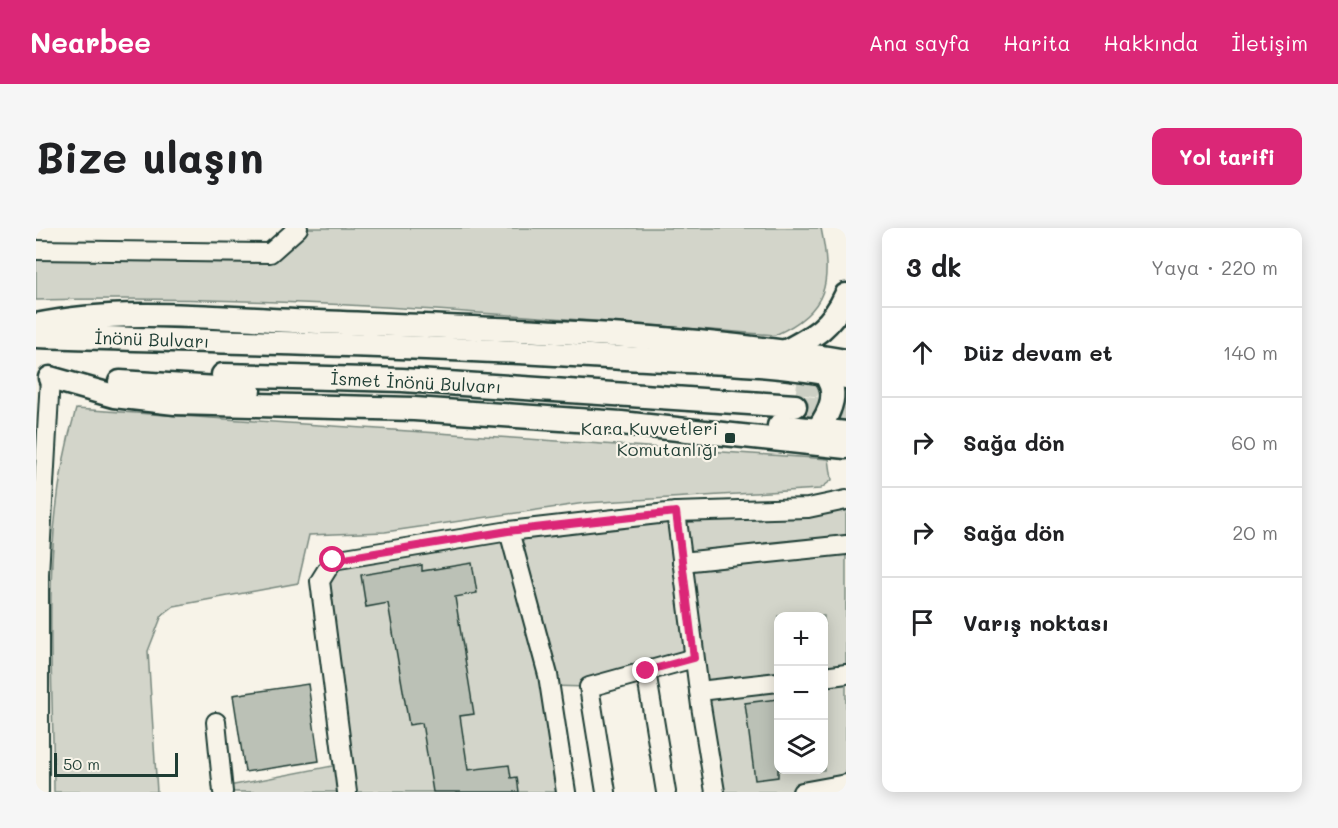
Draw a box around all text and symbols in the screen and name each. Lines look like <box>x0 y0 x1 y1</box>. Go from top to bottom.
text: Nearbee <box>30 24 151 60</box>
text: Ana sayfa <box>869 29 970 56</box>
text: Harita <box>1003 29 1071 56</box>
text: Hakkında <box>1104 29 1198 56</box>
text: İletişim <box>1231 29 1308 56</box>
button: Yol tarifi <box>1152 128 1302 185</box>
text: Bize ulaşın <box>36 129 264 184</box>
text: 3 dk <box>906 250 961 284</box>
text: Yaya · 220 m <box>1151 254 1278 280</box>
street label: İnönü Bulvarı <box>94 325 210 353</box>
icon: ahead <box>906 336 939 369</box>
text: Düz devam et <box>963 338 1112 367</box>
text: 140 m <box>1223 339 1278 365</box>
street label: İsmet İnönü Bulvarı <box>330 366 502 398</box>
place label: Kara Kuvvetleri Komutanlığı <box>581 416 718 461</box>
icon: right <box>906 426 939 459</box>
text: Sağa dön <box>963 428 1065 457</box>
text: 60 m <box>1231 429 1278 455</box>
marker: Kara Kuvvetleri Komutanlığı <box>723 431 737 445</box>
icon: right <box>906 516 939 549</box>
text: Sağa dön <box>963 518 1065 547</box>
text: 20 m <box>1232 519 1278 545</box>
route start <box>319 546 345 572</box>
icon: arrive <box>906 606 939 639</box>
text: Varış noktası <box>963 608 1109 637</box>
map controls <box>774 612 828 774</box>
button: + <box>774 612 828 666</box>
route end <box>632 657 658 683</box>
button: − <box>774 666 828 720</box>
button: layers <box>774 720 828 774</box>
scale bar <box>54 750 178 778</box>
text: 50 m <box>63 753 100 774</box>

